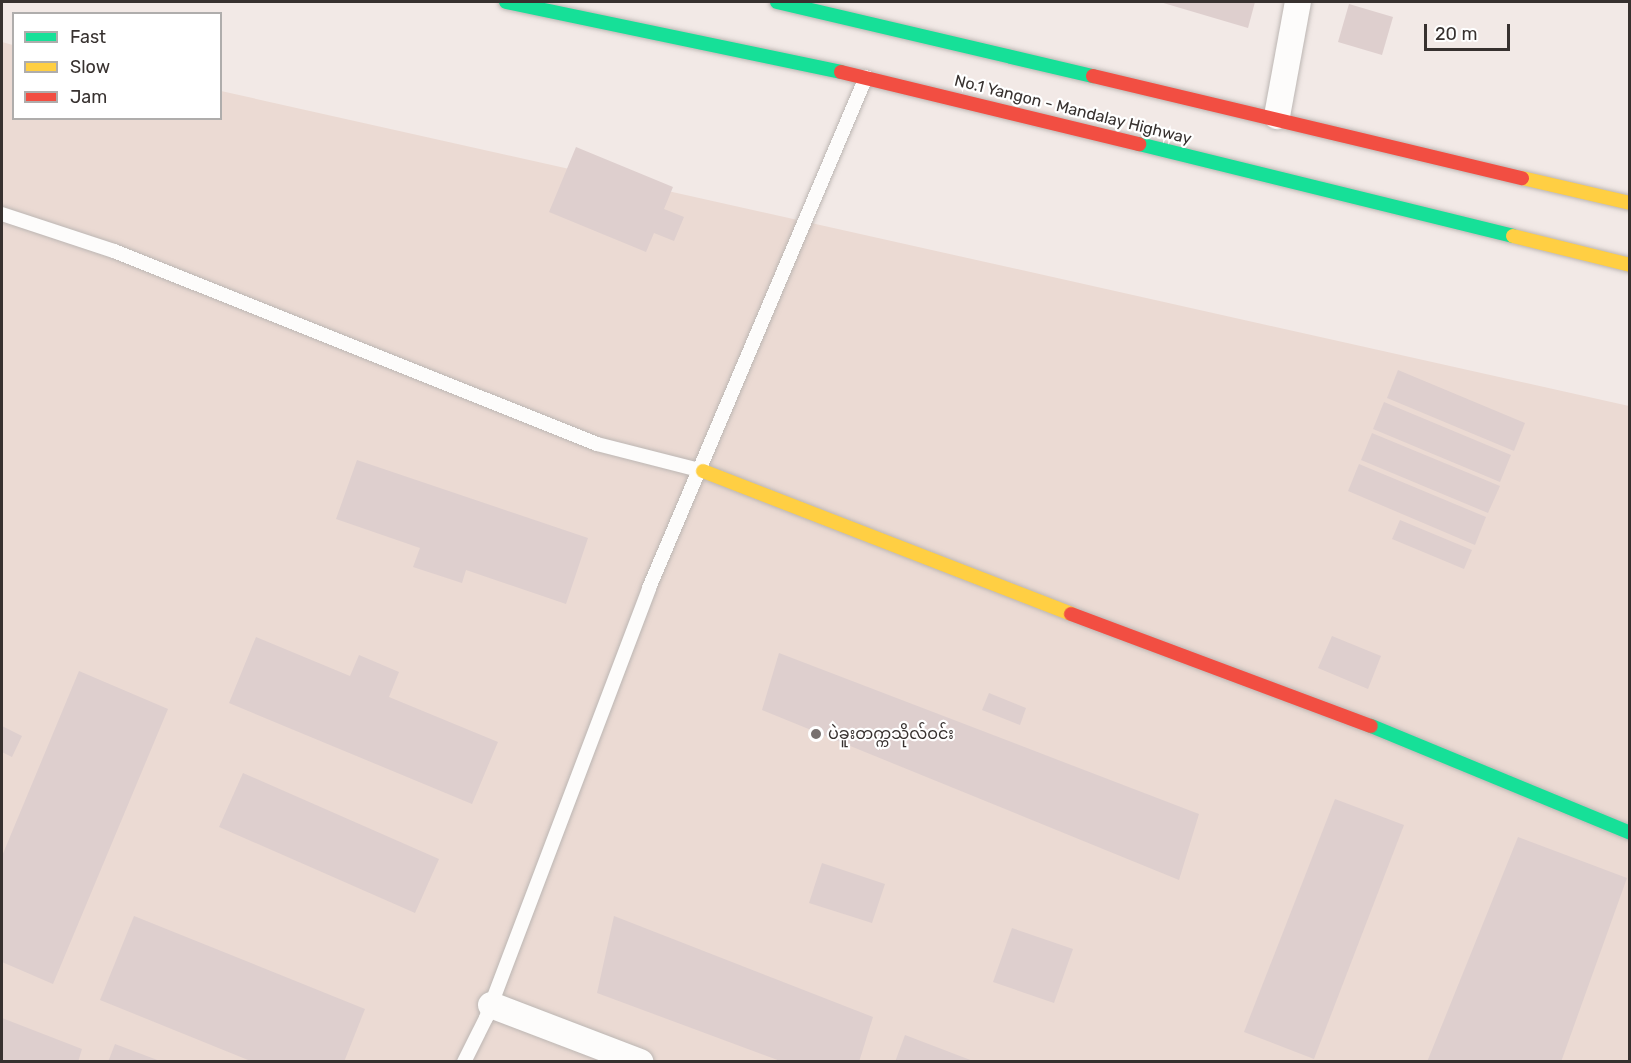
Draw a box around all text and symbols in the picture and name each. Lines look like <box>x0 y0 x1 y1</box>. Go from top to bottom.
legend <box>12 12 222 120</box>
scale bar <box>1427 12 1512 50</box>
text: 20 m <box>1435 23 1477 45</box>
text: Fast <box>70 26 106 48</box>
text: Slow <box>70 56 110 78</box>
street label: No.1 Yangon - Mandalay Highway <box>952 71 1194 149</box>
text: Jam <box>70 86 107 108</box>
place label: ပဲခူးတက္ကသိုလ်ဝင်း <box>828 724 954 744</box>
marker: ပဲခူးတက္ကသိုလ်ဝင်း <box>809 727 823 741</box>

